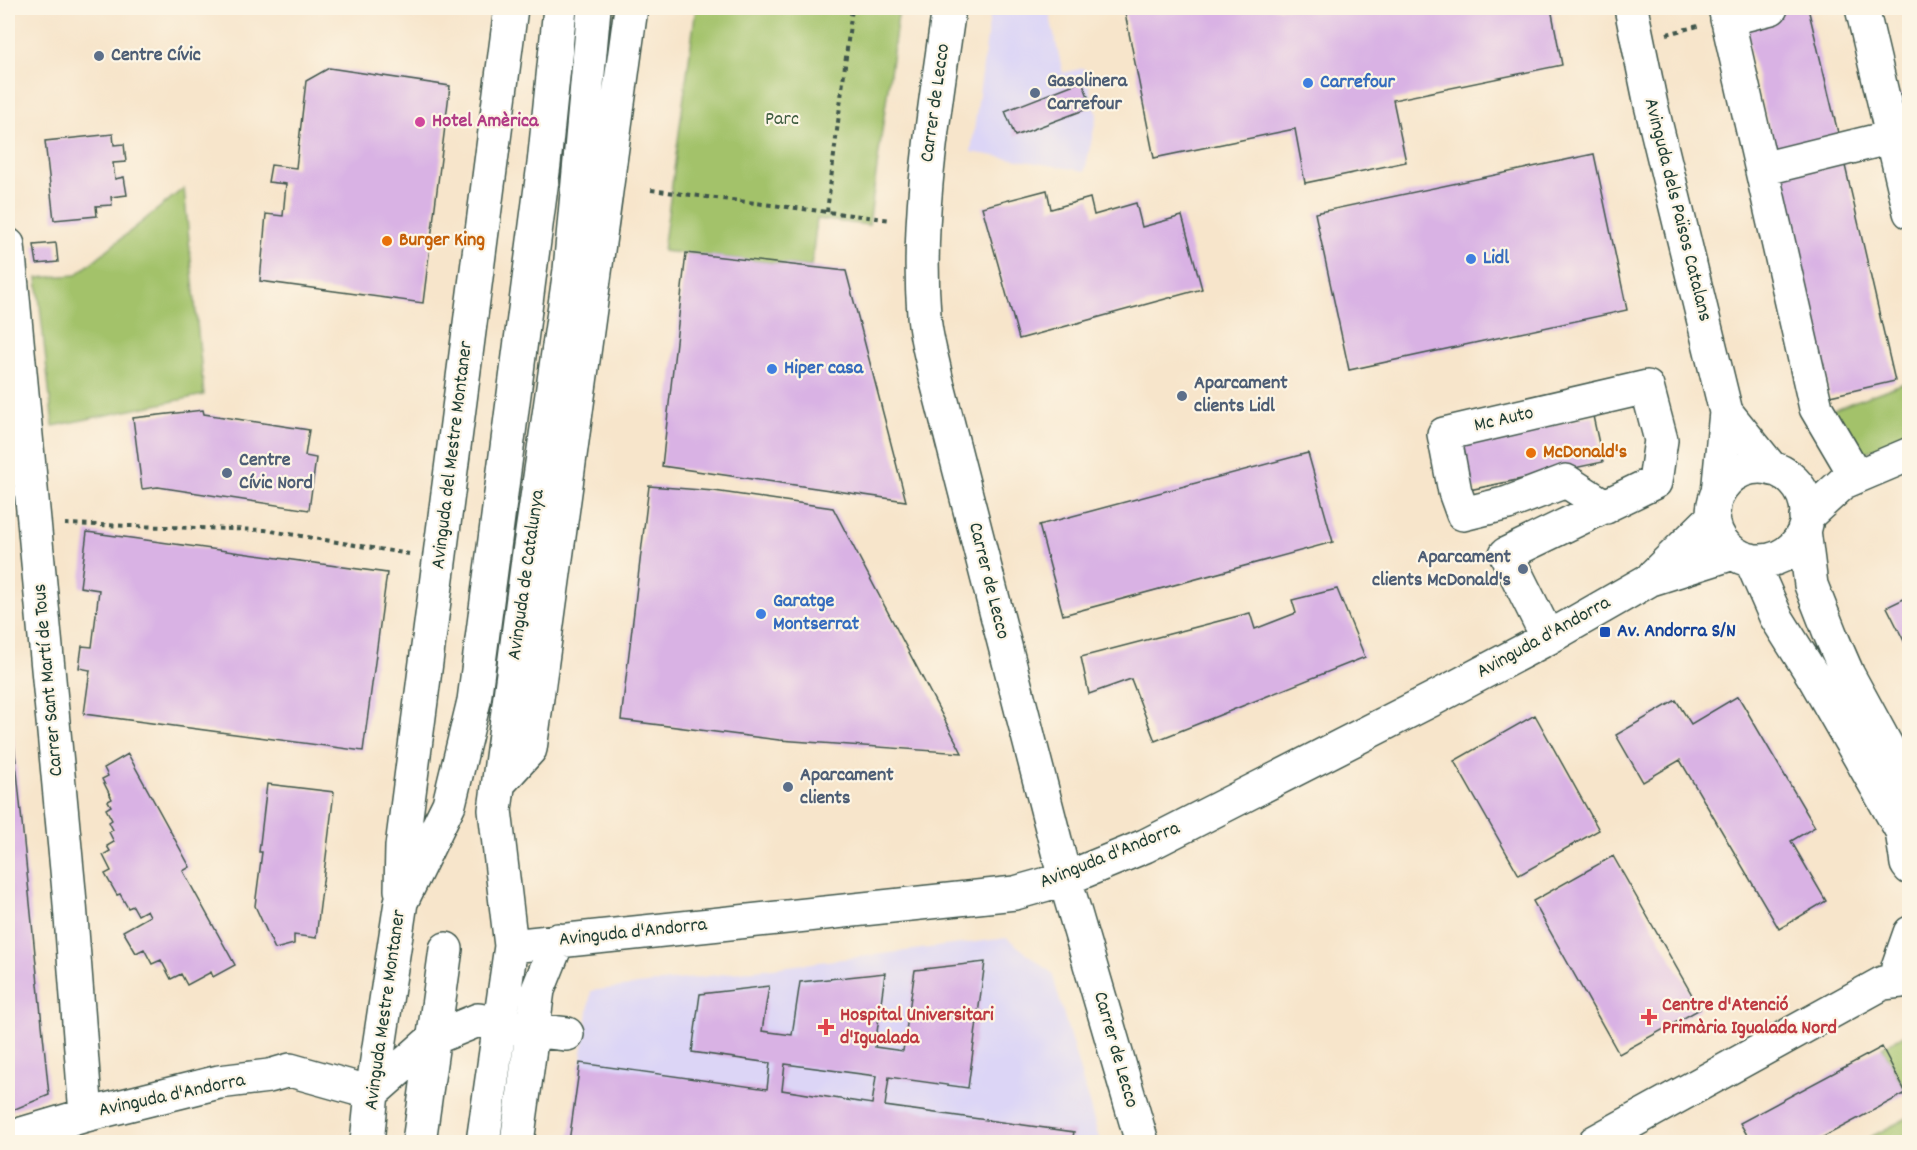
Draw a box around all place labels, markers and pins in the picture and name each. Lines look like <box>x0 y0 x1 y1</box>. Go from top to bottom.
place label: Centre Cívic <box>111 42 201 70</box>
marker: Centre Cívic <box>92 49 106 63</box>
place label: Gasolinera Carrefour <box>1047 68 1128 119</box>
place label: Carrefour <box>1320 69 1395 97</box>
marker: Carrefour <box>1301 76 1315 90</box>
marker: Gasolinera Carrefour <box>1028 86 1042 100</box>
place label: Hotel Amèrica <box>432 108 539 136</box>
marker: Hotel Amèrica <box>413 115 427 129</box>
place label: Burger King <box>399 227 485 255</box>
marker: Burger King <box>380 234 394 248</box>
place label: Lidl <box>1483 245 1509 273</box>
marker: Lidl <box>1464 252 1478 266</box>
place label: Hiper casa <box>784 355 864 383</box>
marker: Hiper casa <box>765 362 779 376</box>
place label: Aparcament clients Lidl <box>1194 370 1288 421</box>
marker: Aparcament clients Lidl <box>1175 389 1189 403</box>
place label: McDonald's <box>1543 439 1627 467</box>
marker: McDonald's <box>1524 446 1538 460</box>
place label: Centre Cívic Nord <box>239 447 313 498</box>
marker: Centre Cívic Nord <box>220 466 234 480</box>
place label: Aparcament clients McDonald's <box>1372 544 1512 595</box>
marker: Aparcament clients McDonald's <box>1516 562 1530 576</box>
place label: Garatge Montserrat <box>773 588 860 639</box>
marker: Garatge Montserrat <box>754 607 768 621</box>
place label: Av. Andorra S/N <box>1617 618 1736 646</box>
marker: Av. Andorra S/N <box>1598 625 1612 639</box>
place label: Aparcament clients <box>800 762 894 813</box>
marker: Aparcament clients <box>781 780 795 794</box>
place label: Centre d'Atenció Primària Igualada Nord <box>1662 992 1837 1043</box>
place label: Hospital Universitari d'Igualada <box>840 1002 994 1053</box>
marker: Centre d'Atenció Primària Igualada Nord <box>1640 1008 1658 1026</box>
marker: Hospital Universitari d'Igualada <box>817 1018 835 1036</box>

